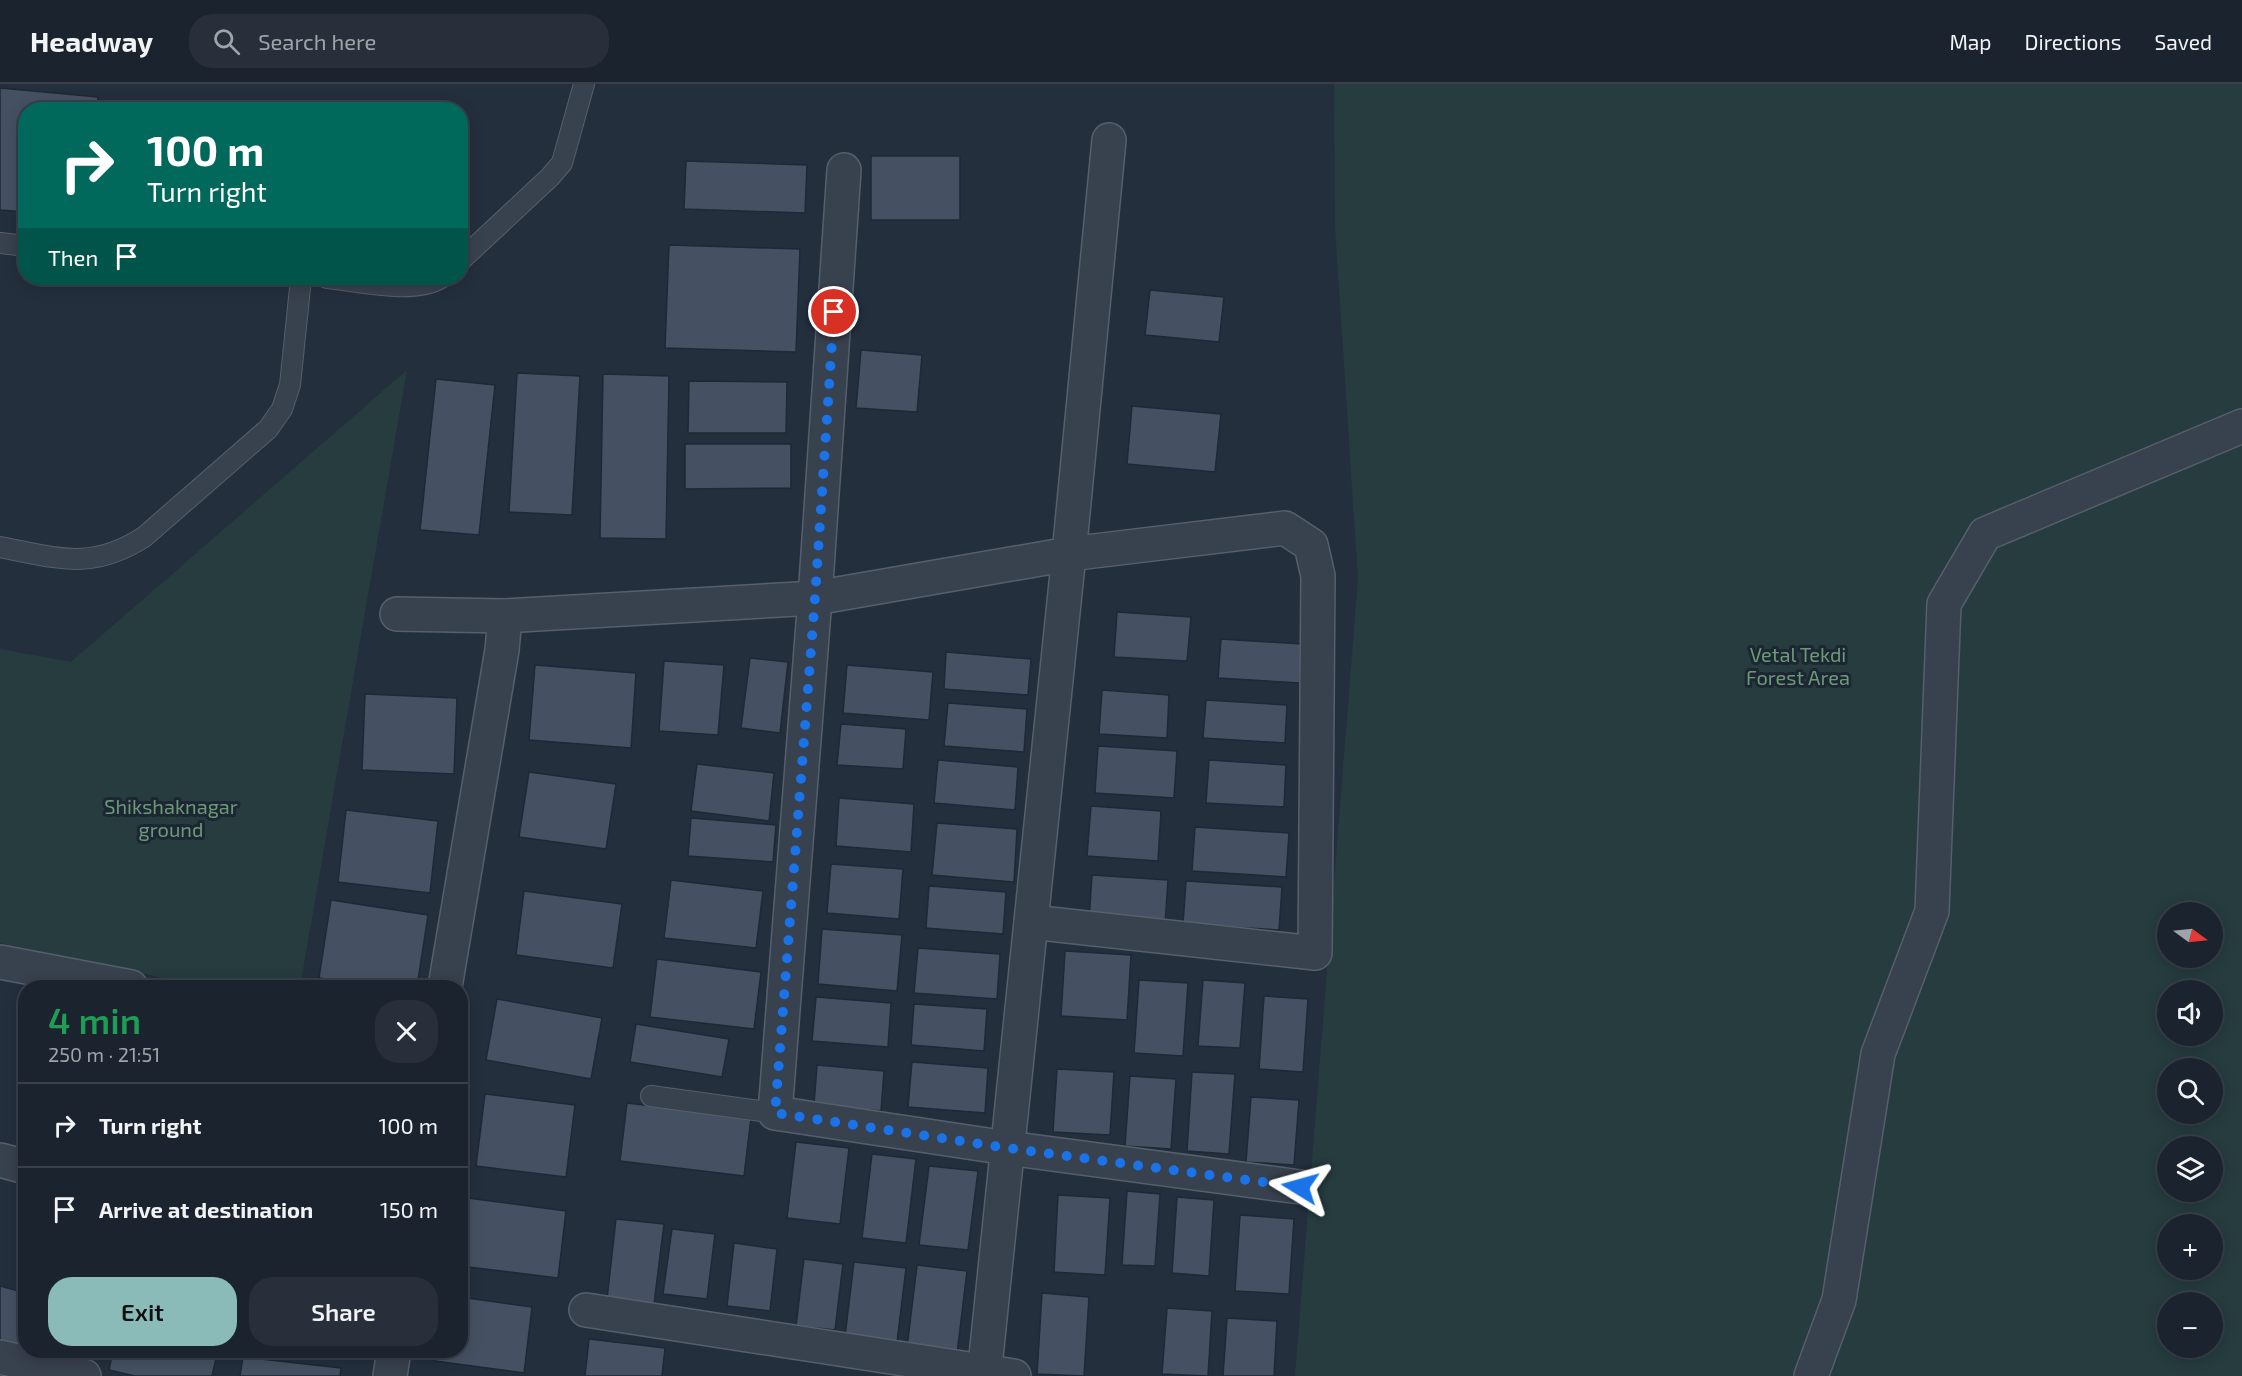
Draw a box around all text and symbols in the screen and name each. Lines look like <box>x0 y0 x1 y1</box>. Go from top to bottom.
search box <box>189 14 609 68</box>
text: Headway <box>30 24 153 58</box>
icon: search <box>210 25 243 58</box>
text: Search here <box>258 28 376 54</box>
text: Map <box>1949 29 1992 54</box>
text: Directions <box>2025 29 2121 54</box>
text: Saved <box>2154 29 2212 54</box>
text: 100 m <box>147 124 264 174</box>
icon: right <box>48 126 126 204</box>
text: Turn right <box>147 175 267 207</box>
icon: arrive <box>110 240 143 273</box>
text: Then <box>48 244 98 270</box>
pin <box>808 286 859 337</box>
icon: arrive <box>817 295 850 328</box>
park label: Vetal Tekdi Forest Area <box>1746 642 1850 689</box>
park label: Shikshaknagar ground <box>104 794 238 841</box>
north arrow <box>2157 902 2223 968</box>
map controls <box>2157 902 2223 1358</box>
button: sound <box>2157 980 2223 1046</box>
text: 4 min <box>48 998 141 1041</box>
button: close <box>375 1000 438 1063</box>
text: 250 m · 21:51 <box>48 1042 160 1066</box>
button: search <box>2157 1058 2223 1124</box>
icon: right <box>48 1109 81 1142</box>
text: Turn right <box>99 1112 201 1138</box>
text: 100 m <box>379 1112 438 1138</box>
button: layers <box>2157 1136 2223 1202</box>
position arrow <box>1268 1155 1332 1219</box>
icon: arrive <box>48 1193 81 1226</box>
text: Arrive at destination <box>99 1196 313 1222</box>
text: 150 m <box>380 1196 438 1222</box>
button: + <box>2157 1214 2223 1280</box>
button: Exit <box>48 1277 237 1346</box>
button: Share <box>249 1277 438 1346</box>
button: − <box>2157 1292 2223 1358</box>

